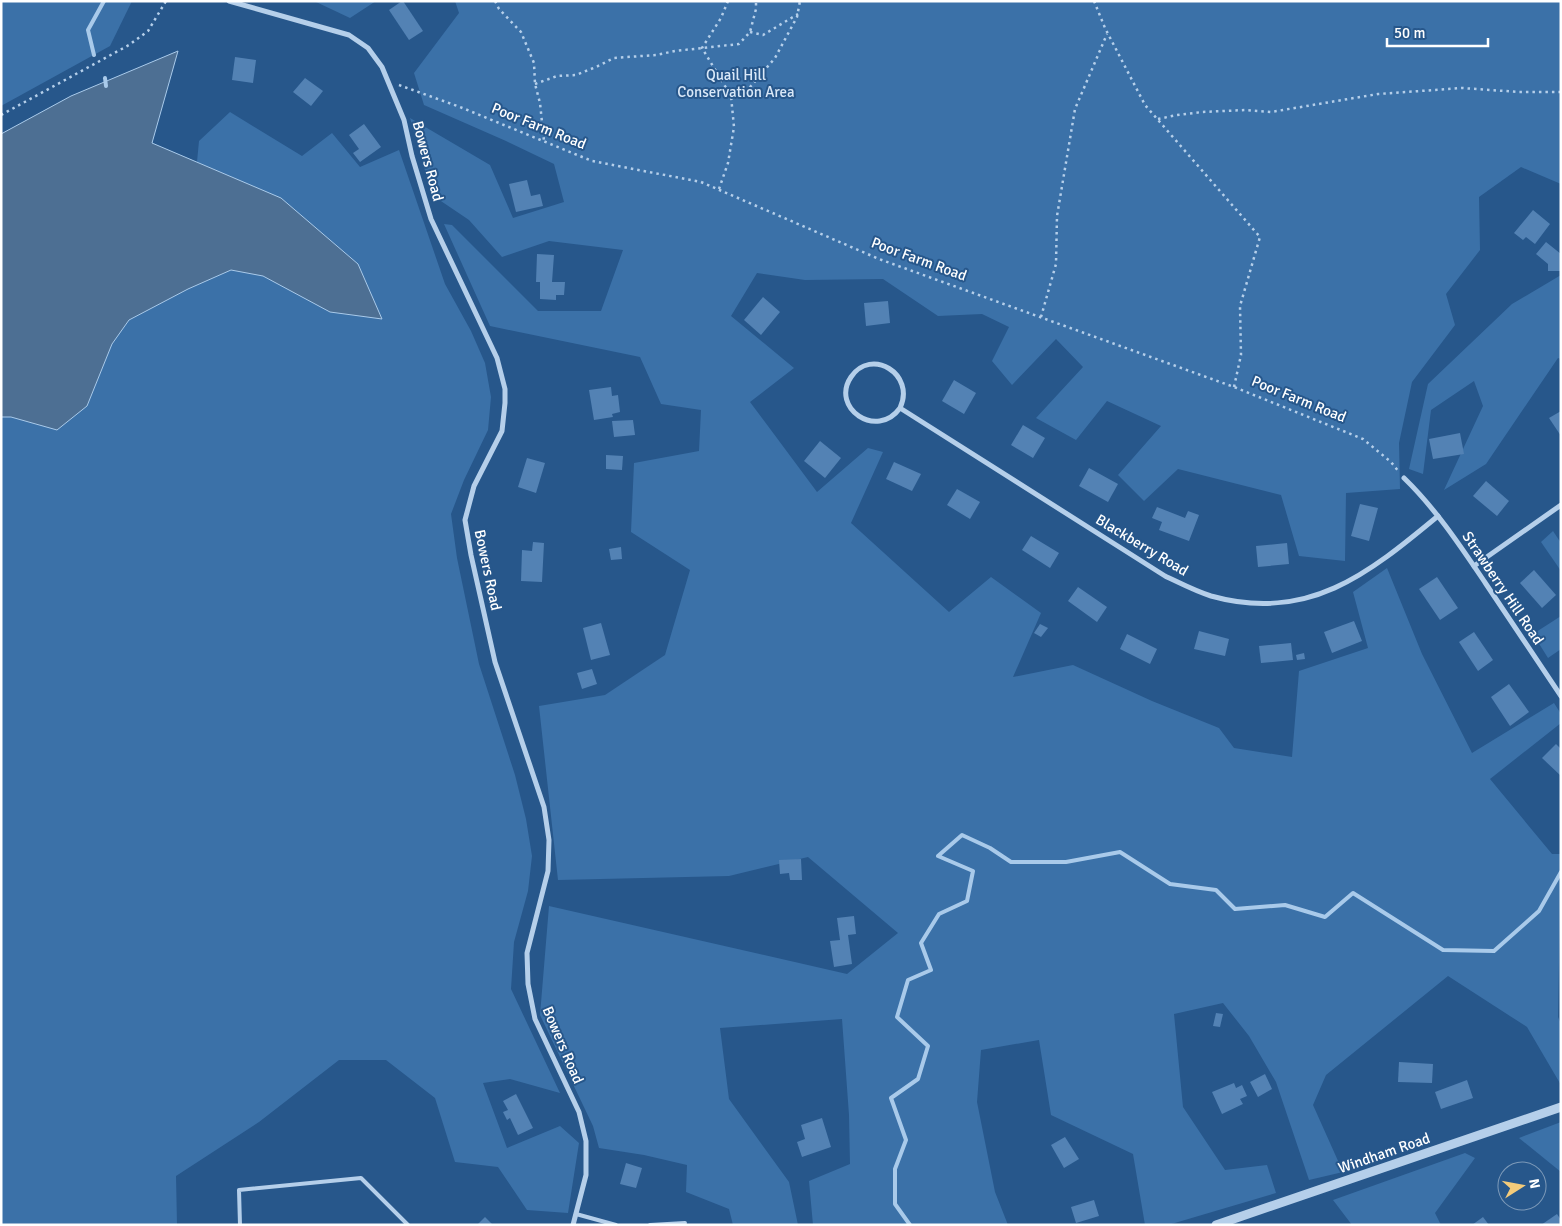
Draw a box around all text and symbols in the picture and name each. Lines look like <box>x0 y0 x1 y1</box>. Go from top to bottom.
scale bar <box>1387 15 1488 47</box>
text: 50 m <box>1394 24 1425 42</box>
park label: Quail Hill Conservation Area <box>677 66 795 101</box>
street label: Poor Farm Road <box>489 99 589 153</box>
street label: Bowers Road <box>409 119 447 203</box>
street label: Poor Farm Road <box>869 233 969 285</box>
street label: Poor Farm Road <box>1249 372 1349 426</box>
street label: Blackberry Road <box>1092 510 1192 580</box>
street label: Bowers Road <box>471 528 505 612</box>
street label: Strawberry Hill Road <box>1458 528 1548 648</box>
street label: Bowers Road <box>539 1004 587 1086</box>
street label: Windham Road <box>1336 1129 1432 1177</box>
north arrow <box>1497 1161 1547 1211</box>
text: N <box>1525 1177 1544 1190</box>

